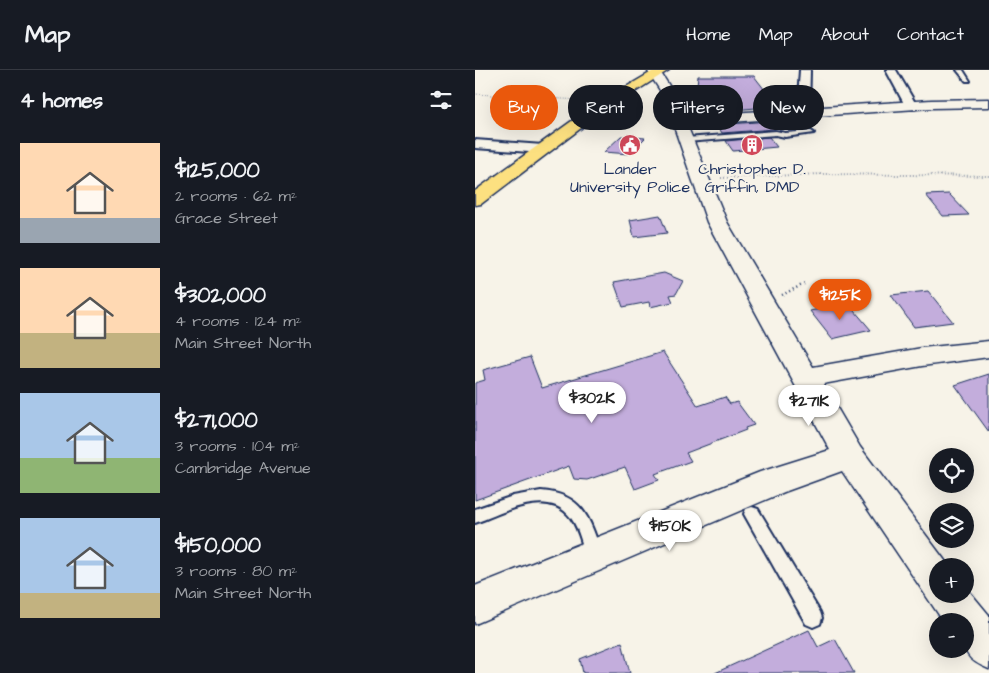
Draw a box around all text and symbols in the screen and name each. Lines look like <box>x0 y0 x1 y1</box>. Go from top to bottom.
text: Map <box>25 18 70 52</box>
text: Home <box>686 22 731 47</box>
text: Map <box>759 22 793 47</box>
text: About <box>821 22 869 47</box>
text: Contact <box>897 22 964 47</box>
chip: Buy <box>490 85 558 130</box>
chip: Rent <box>568 85 643 130</box>
chip: Filters <box>653 85 743 130</box>
chip: New <box>753 85 824 130</box>
text: 4 homes <box>20 86 103 115</box>
icon: filters <box>427 86 455 114</box>
public building icon: Lander University Police <box>618 133 642 157</box>
building icon: Christopher D. Griffin, DMD <box>740 133 764 157</box>
text: $125,000 <box>175 156 260 185</box>
place label: Lander University Police <box>570 158 690 199</box>
place label: Christopher D. Griffin, DMD <box>698 158 806 198</box>
icon: home <box>60 163 120 223</box>
text: 2 rooms · 62 m² <box>175 185 297 207</box>
text: Grace Street <box>175 207 278 229</box>
pin: $125K <box>805 278 875 321</box>
text: $302,000 <box>175 281 266 310</box>
text: $125K <box>819 284 861 306</box>
icon: home <box>60 288 120 348</box>
text: 4 rooms · 124 m² <box>175 310 302 332</box>
text: Main Street North <box>175 332 311 354</box>
pin: $302K <box>557 382 627 424</box>
pin: $271K <box>774 384 844 427</box>
text: $302K <box>569 387 615 409</box>
text: $271K <box>789 390 829 412</box>
text: $271,000 <box>175 406 258 435</box>
icon: home <box>60 413 120 473</box>
text: 3 rooms · 104 m² <box>175 435 300 457</box>
map controls <box>929 448 974 658</box>
button: locate <box>929 448 974 493</box>
text: Cambridge Avenue <box>175 457 311 479</box>
button: layers <box>929 503 974 548</box>
pin: $150K <box>635 510 705 552</box>
text: $150K <box>649 515 691 537</box>
text: $150,000 <box>175 531 261 560</box>
icon: home <box>60 538 120 598</box>
button: + <box>929 558 974 603</box>
text: 3 rooms · 80 m² <box>175 560 297 582</box>
text: Main Street North <box>175 582 311 604</box>
button: − <box>929 613 974 658</box>

